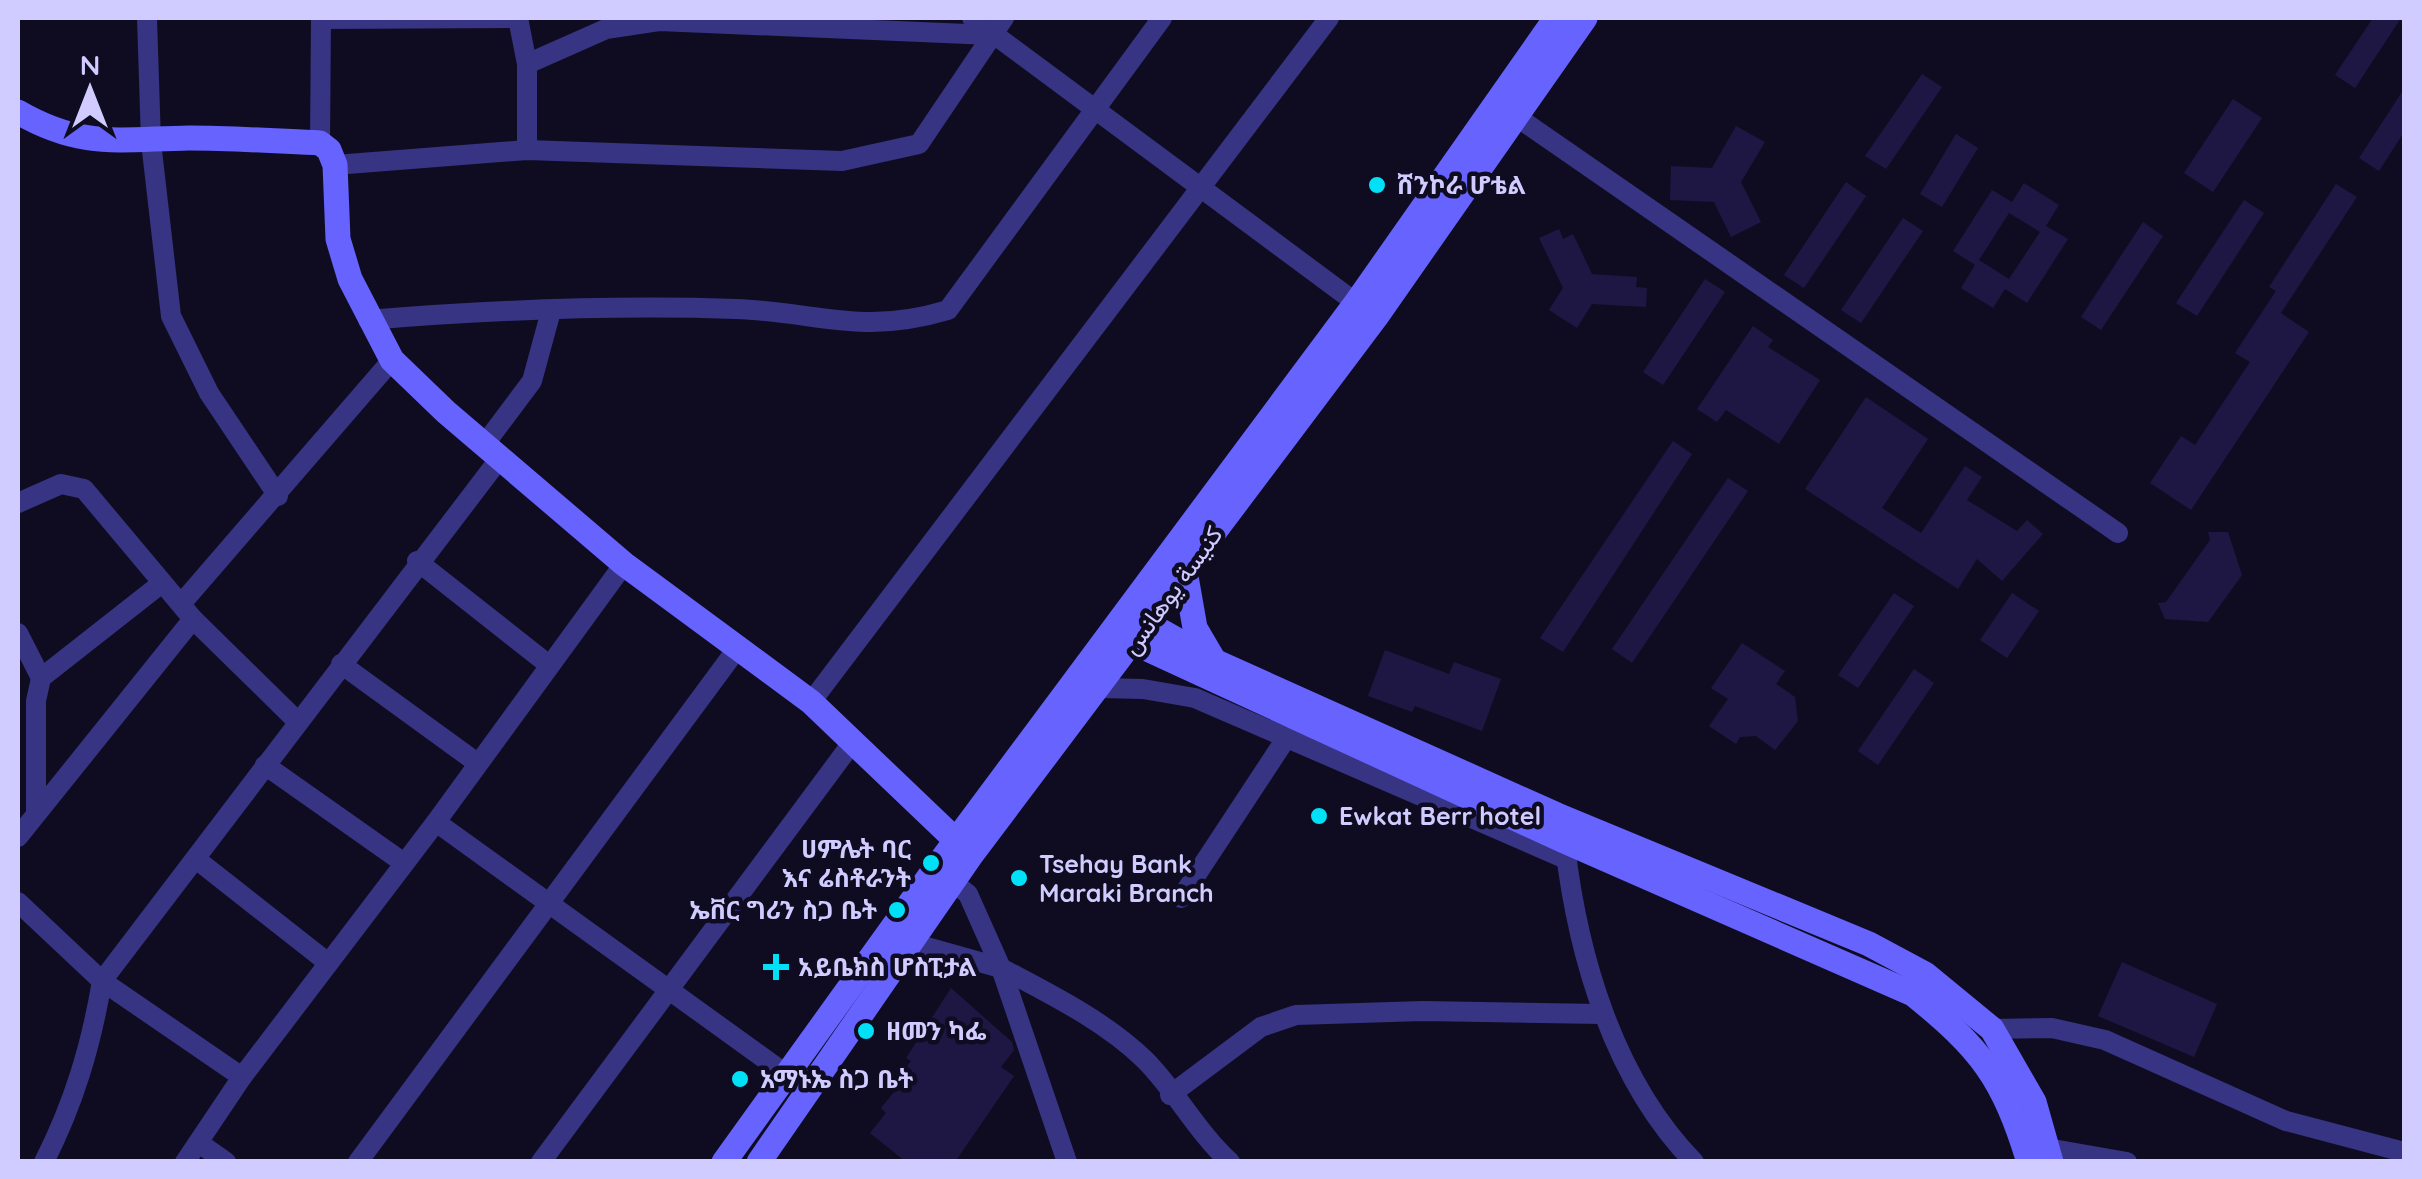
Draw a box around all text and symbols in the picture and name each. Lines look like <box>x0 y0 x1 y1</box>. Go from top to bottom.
north arrow <box>40 40 140 140</box>
text: N <box>80 47 100 82</box>
place label: ሸንኮራ ሆቴል <box>1397 169 1526 200</box>
marker: ሸንኮራ ሆቴል <box>1366 174 1388 196</box>
street label: كنيسة يوهانس <box>1114 519 1230 661</box>
place label: Ewkat Berr hotel <box>1339 800 1541 831</box>
marker: Ewkat Berr hotel <box>1308 805 1330 827</box>
place label: ሀምሌት ባር እና ሬስቶራንት <box>782 833 912 893</box>
place label: Tsehay Bank Maraki Branch <box>1039 848 1214 908</box>
marker: ሀምሌት ባር እና ሬስቶራንት <box>920 852 942 874</box>
marker: Tsehay Bank Maraki Branch <box>1008 867 1030 889</box>
place label: ኤቨር ግሪን ስጋ ቤት <box>689 894 878 925</box>
marker: ኤቨር ግሪን ስጋ ቤት <box>886 899 908 921</box>
place label: አይቤክስ ሆስፒታል <box>798 951 976 982</box>
marker: አይቤክስ ሆስፒታል <box>763 954 789 980</box>
place label: ዘመን ካፌ <box>886 1015 987 1046</box>
marker: ዘመን ካፌ <box>855 1020 877 1042</box>
place label: አማኑኤ ስጋ ቤት <box>760 1063 914 1094</box>
marker: አማኑኤ ስጋ ቤት <box>729 1068 751 1090</box>

